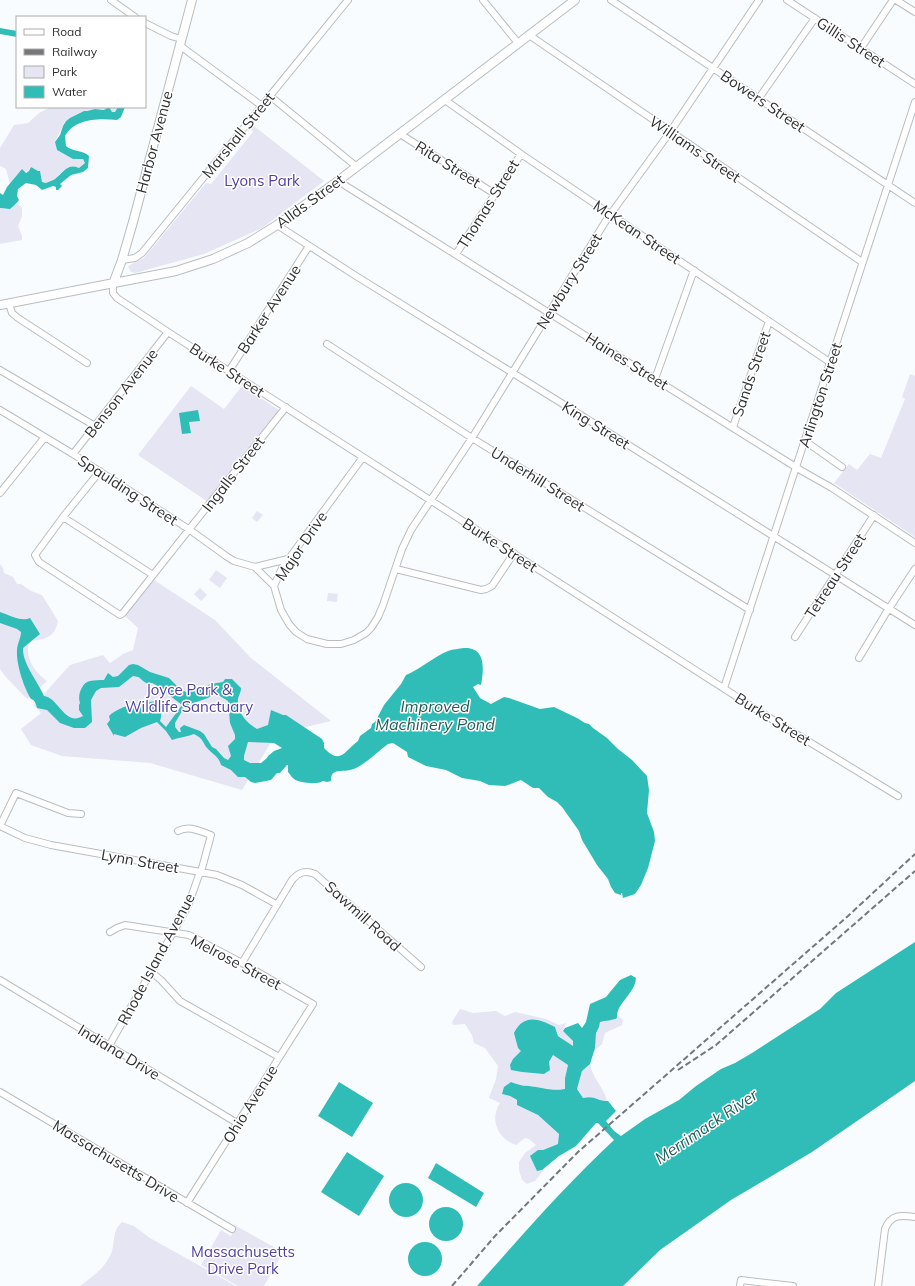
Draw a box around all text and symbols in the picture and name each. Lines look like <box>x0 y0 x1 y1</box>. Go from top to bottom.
street label: Gillis Street <box>813 13 889 71</box>
legend <box>16 16 146 108</box>
text: Road <box>52 24 81 39</box>
text: Railway <box>52 44 98 59</box>
text: Park <box>52 64 78 79</box>
street label: Bowers Street <box>717 66 809 136</box>
text: Water <box>52 84 88 99</box>
street label: Marshall Street <box>198 88 278 182</box>
street label: Harbor Avenue <box>131 89 177 195</box>
street label: Williams Street <box>646 111 744 187</box>
street label: Rita Street <box>412 136 484 192</box>
street label: Thomas Street <box>453 156 523 252</box>
street label: Allds Street <box>272 170 348 232</box>
park label: Lyons Park <box>224 171 300 190</box>
street label: McKean Street <box>590 196 684 268</box>
street label: Newbury Street <box>532 230 606 332</box>
street label: Barker Avenue <box>233 261 305 357</box>
street label: Haines Street <box>582 328 672 394</box>
street label: Sands Street <box>728 329 774 419</box>
street label: Burke Street <box>186 339 268 401</box>
street label: Arlington Street <box>794 340 846 450</box>
street label: Benson Avenue <box>80 345 162 441</box>
street label: King Street <box>559 397 633 453</box>
street label: Ingalls Street <box>198 432 268 516</box>
street label: Underhill Street <box>487 443 589 515</box>
street label: Spaulding Street <box>74 451 182 529</box>
street label: Major Drive <box>271 508 331 584</box>
street label: Burke Street <box>459 514 541 576</box>
street label: Tetreau Street <box>800 530 870 622</box>
park label: Joyce Park & Wildlife Sanctuary <box>125 680 253 716</box>
street label: Burke Street <box>732 688 814 750</box>
water label: Improved Machinery Pond <box>375 696 495 734</box>
street label: Lynn Street <box>100 845 180 877</box>
street label: Sawmill Road <box>321 877 405 955</box>
street label: Rhode Island Avenue <box>113 890 199 1028</box>
street label: Melrose Street <box>188 930 284 994</box>
street label: Indiana Drive <box>75 1020 163 1084</box>
street label: Ohio Avenue <box>218 1061 282 1147</box>
water label: Merrimack River <box>651 1084 762 1168</box>
street label: Massachusetts Drive <box>49 1116 183 1206</box>
park label: Massachusetts Drive Park <box>191 1242 295 1278</box>

